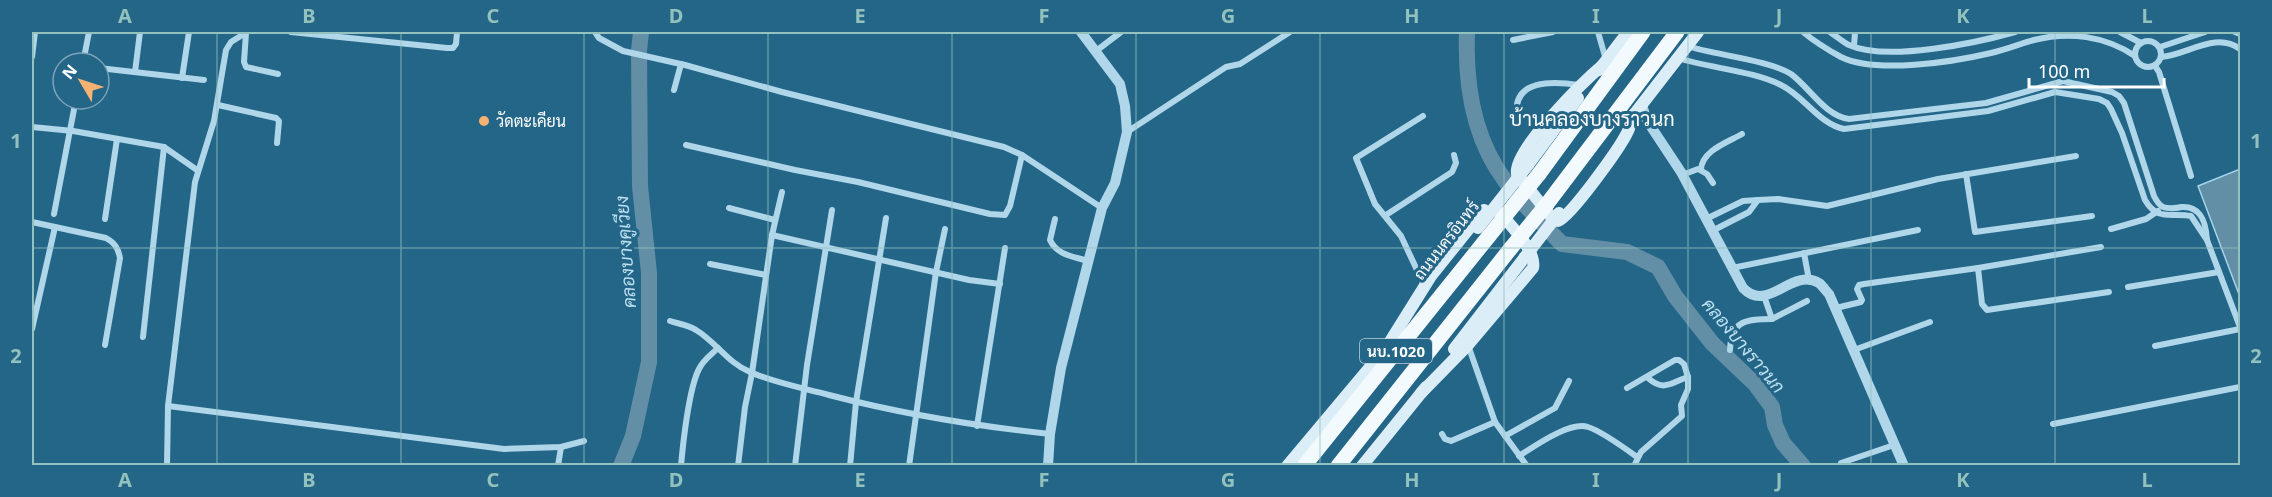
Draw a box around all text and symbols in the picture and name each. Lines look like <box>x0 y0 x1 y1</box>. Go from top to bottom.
text: A <box>118 2 132 29</box>
text: B <box>302 2 316 29</box>
text: C <box>487 2 500 29</box>
text: D <box>669 2 683 29</box>
text: E <box>854 2 866 29</box>
text: F <box>1039 2 1049 29</box>
text: G <box>1221 2 1235 29</box>
text: H <box>1404 2 1420 29</box>
text: I <box>1592 2 1600 29</box>
text: J <box>1774 2 1782 29</box>
text: K <box>1956 2 1970 29</box>
text: L <box>2141 2 2153 29</box>
north arrow <box>51 51 111 111</box>
scale bar <box>2029 51 2164 89</box>
text: 100 m <box>2038 59 2090 83</box>
text: N <box>57 60 82 84</box>
district label: บ้านคลองบางราวนก <box>1509 105 1675 132</box>
place label: วัดตะเคียน <box>496 110 566 132</box>
marker: วัดตะเคียน <box>477 114 491 128</box>
text: 1 <box>10 127 22 154</box>
text: 1 <box>2250 127 2262 154</box>
water label: คลองบางคูเวียง <box>609 195 643 309</box>
street label: ถนนนครอินทร์ <box>1407 195 1484 284</box>
water label: คลองบางราวนก <box>1697 292 1791 398</box>
road number: นบ.1020 <box>1360 339 1432 363</box>
text: 2 <box>10 342 22 369</box>
text: 2 <box>2250 342 2262 369</box>
text: A <box>118 466 132 493</box>
text: B <box>302 466 316 493</box>
text: C <box>487 466 500 493</box>
text: D <box>669 466 683 493</box>
text: E <box>854 466 866 493</box>
text: F <box>1039 466 1049 493</box>
text: G <box>1221 466 1235 493</box>
text: H <box>1404 466 1420 493</box>
text: I <box>1592 466 1600 493</box>
text: J <box>1774 466 1782 493</box>
text: K <box>1956 466 1970 493</box>
text: L <box>2141 466 2153 493</box>

